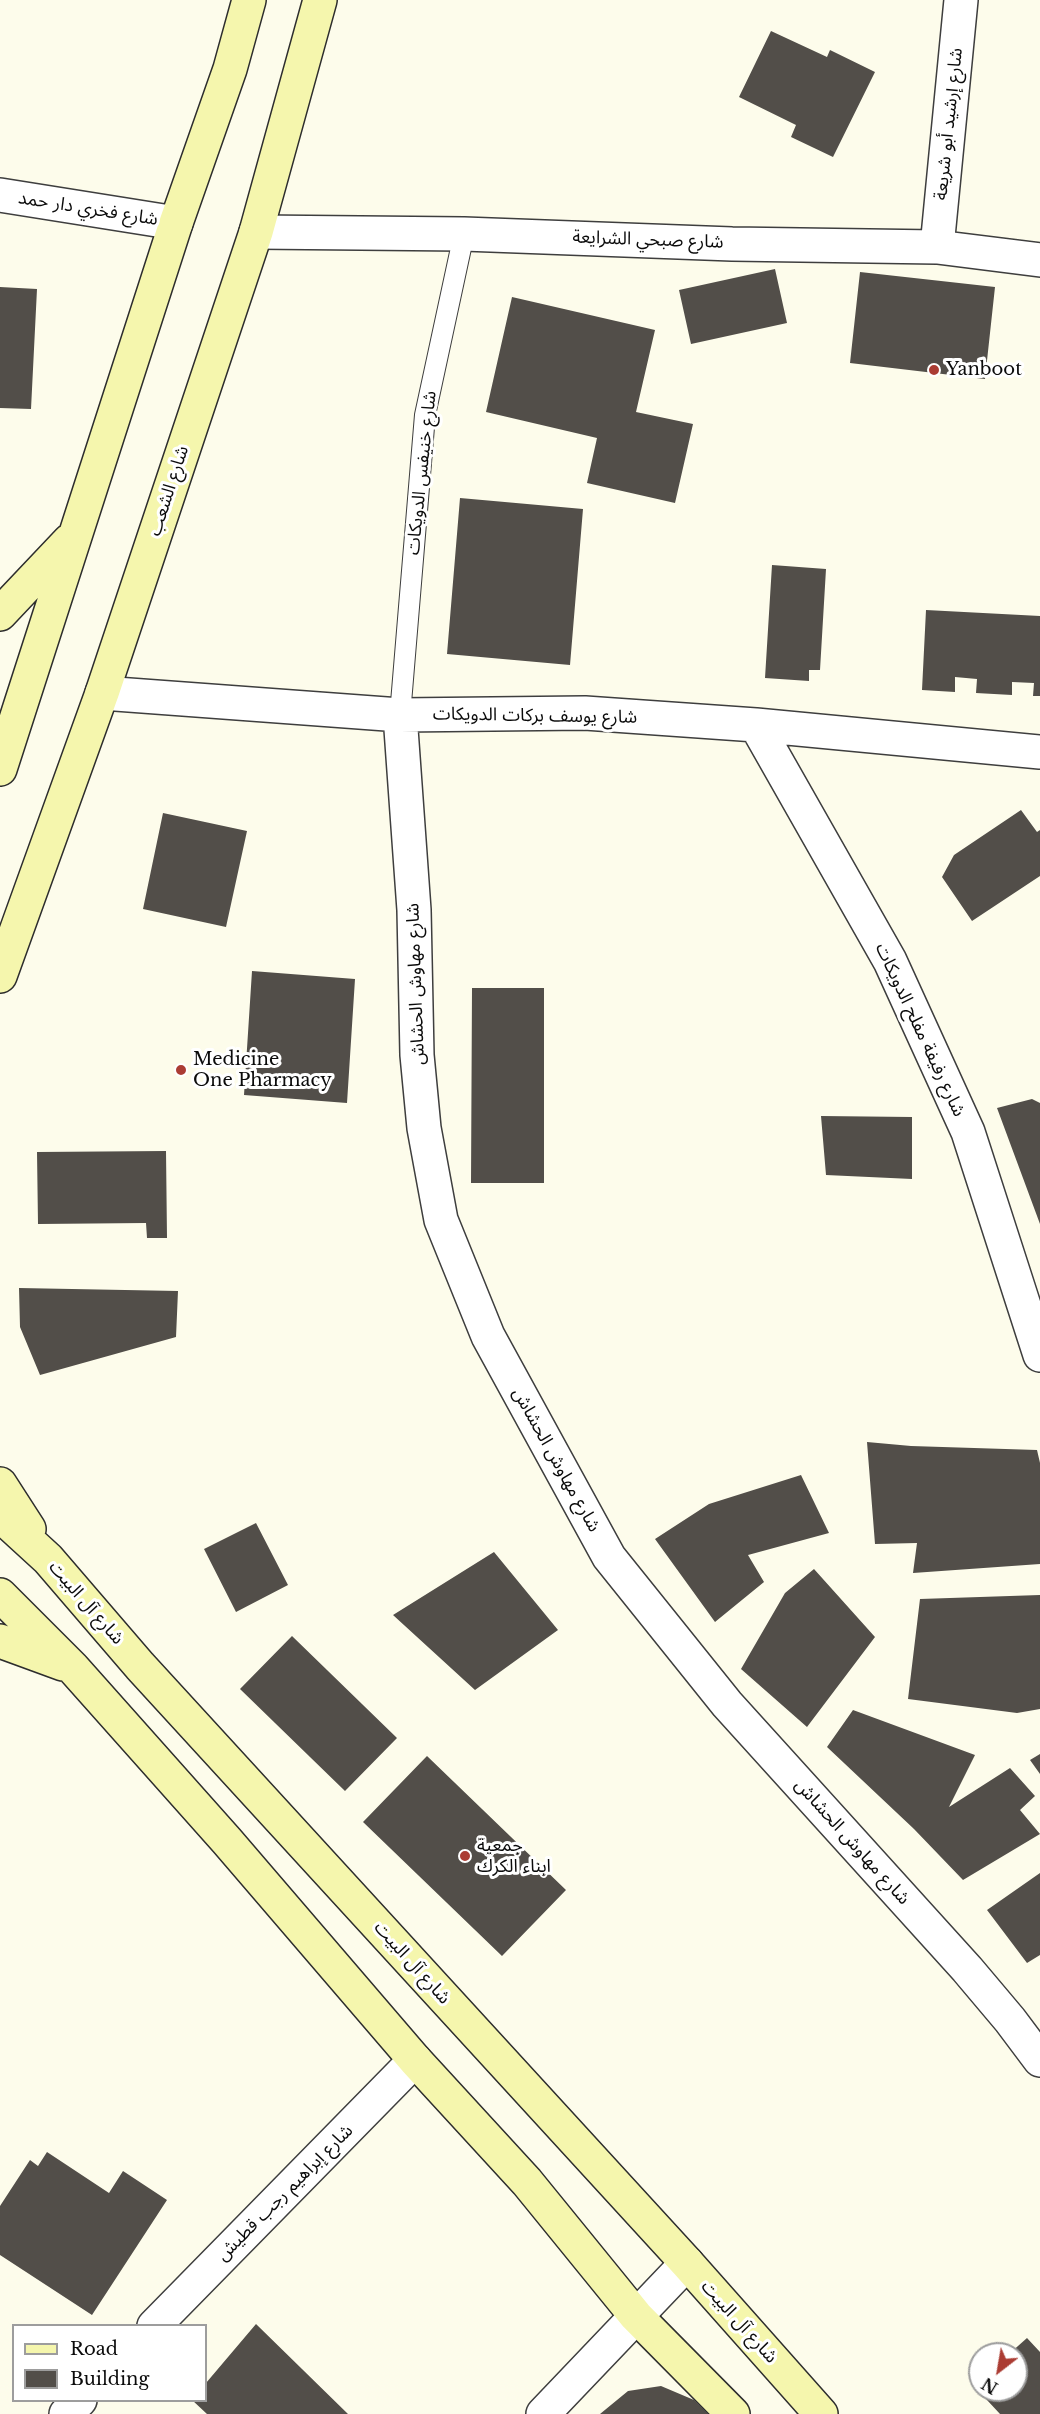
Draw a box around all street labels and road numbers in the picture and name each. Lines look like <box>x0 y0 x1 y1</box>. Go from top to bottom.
street label: شارع إرشيد أبو شريعة <box>930 47 968 201</box>
street label: شارع فخري دار حمد <box>17 187 159 231</box>
street label: شارع صبحي الشرايعة <box>572 227 724 253</box>
street label: شارع خنيفس الدويكات <box>403 390 441 556</box>
street label: شارع الشعب <box>144 443 194 539</box>
street label: شارع يوسف بركات الدويكات <box>433 703 637 729</box>
street label: شارع مهاوش الحشاش <box>402 903 430 1065</box>
street label: شارع رفيفة مفلح الدويكات <box>870 940 970 1120</box>
street label: شارع مهاوش الحشاش <box>507 1384 605 1536</box>
street label: شارع آل البيت <box>44 1557 128 1649</box>
street label: شارع مهاوش الحشاش <box>790 1775 914 1909</box>
street label: شارع آل البيت <box>369 1917 455 2009</box>
street label: شارع إبراهيم رجب قطيش <box>212 2120 358 2266</box>
street label: شارع آل البيت <box>696 2276 782 2368</box>

